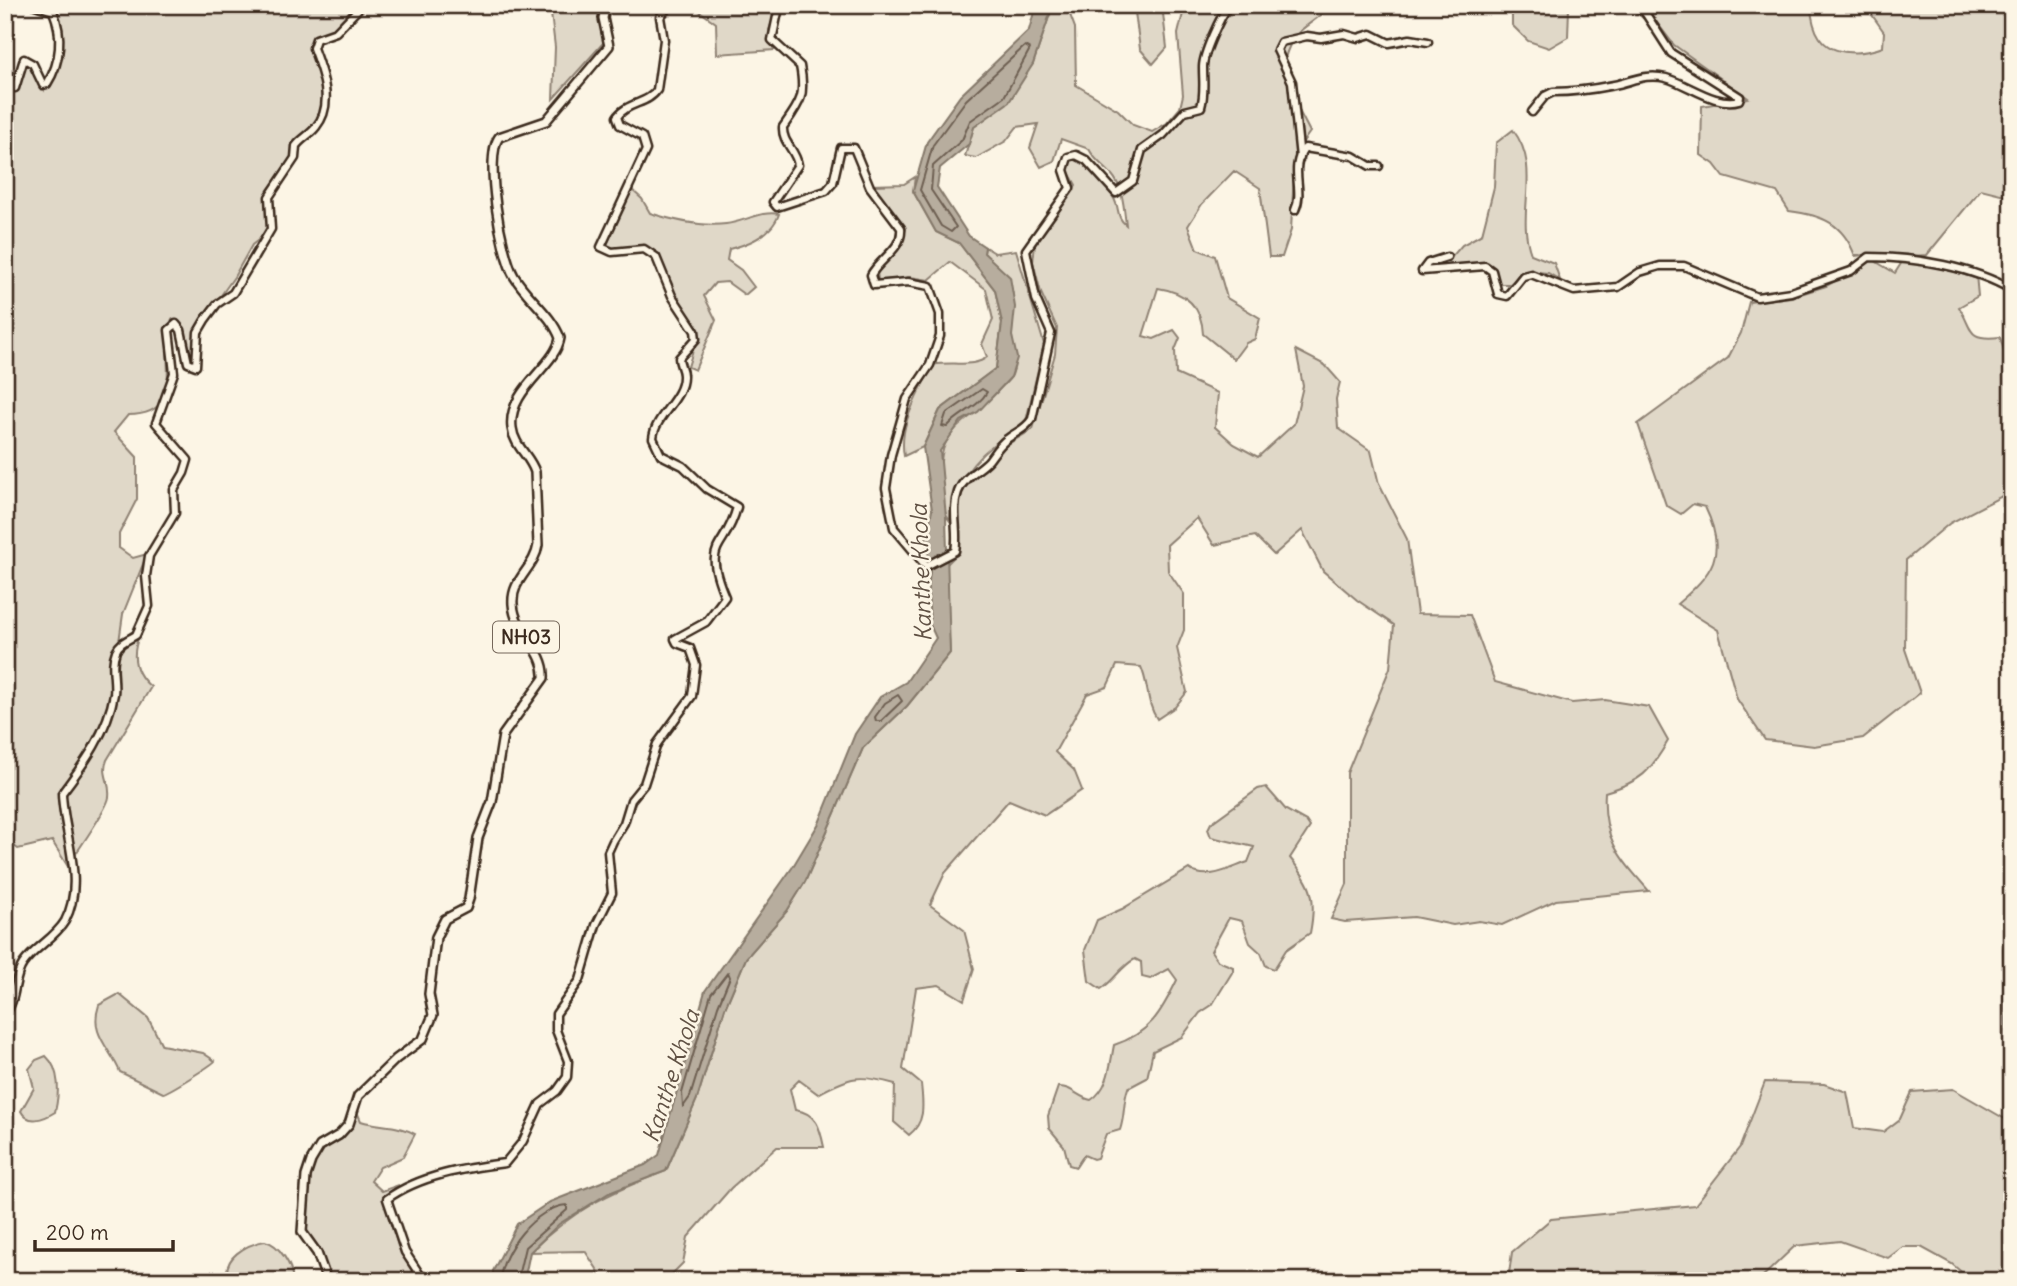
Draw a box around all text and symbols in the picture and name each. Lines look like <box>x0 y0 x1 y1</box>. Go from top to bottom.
water label: Kanthe Khola <box>904 502 937 642</box>
road number: NH03 <box>493 622 559 652</box>
water label: Kanthe Khola <box>635 1004 706 1146</box>
scale bar <box>35 1209 173 1253</box>
text: 200 m <box>46 1219 109 1246</box>

